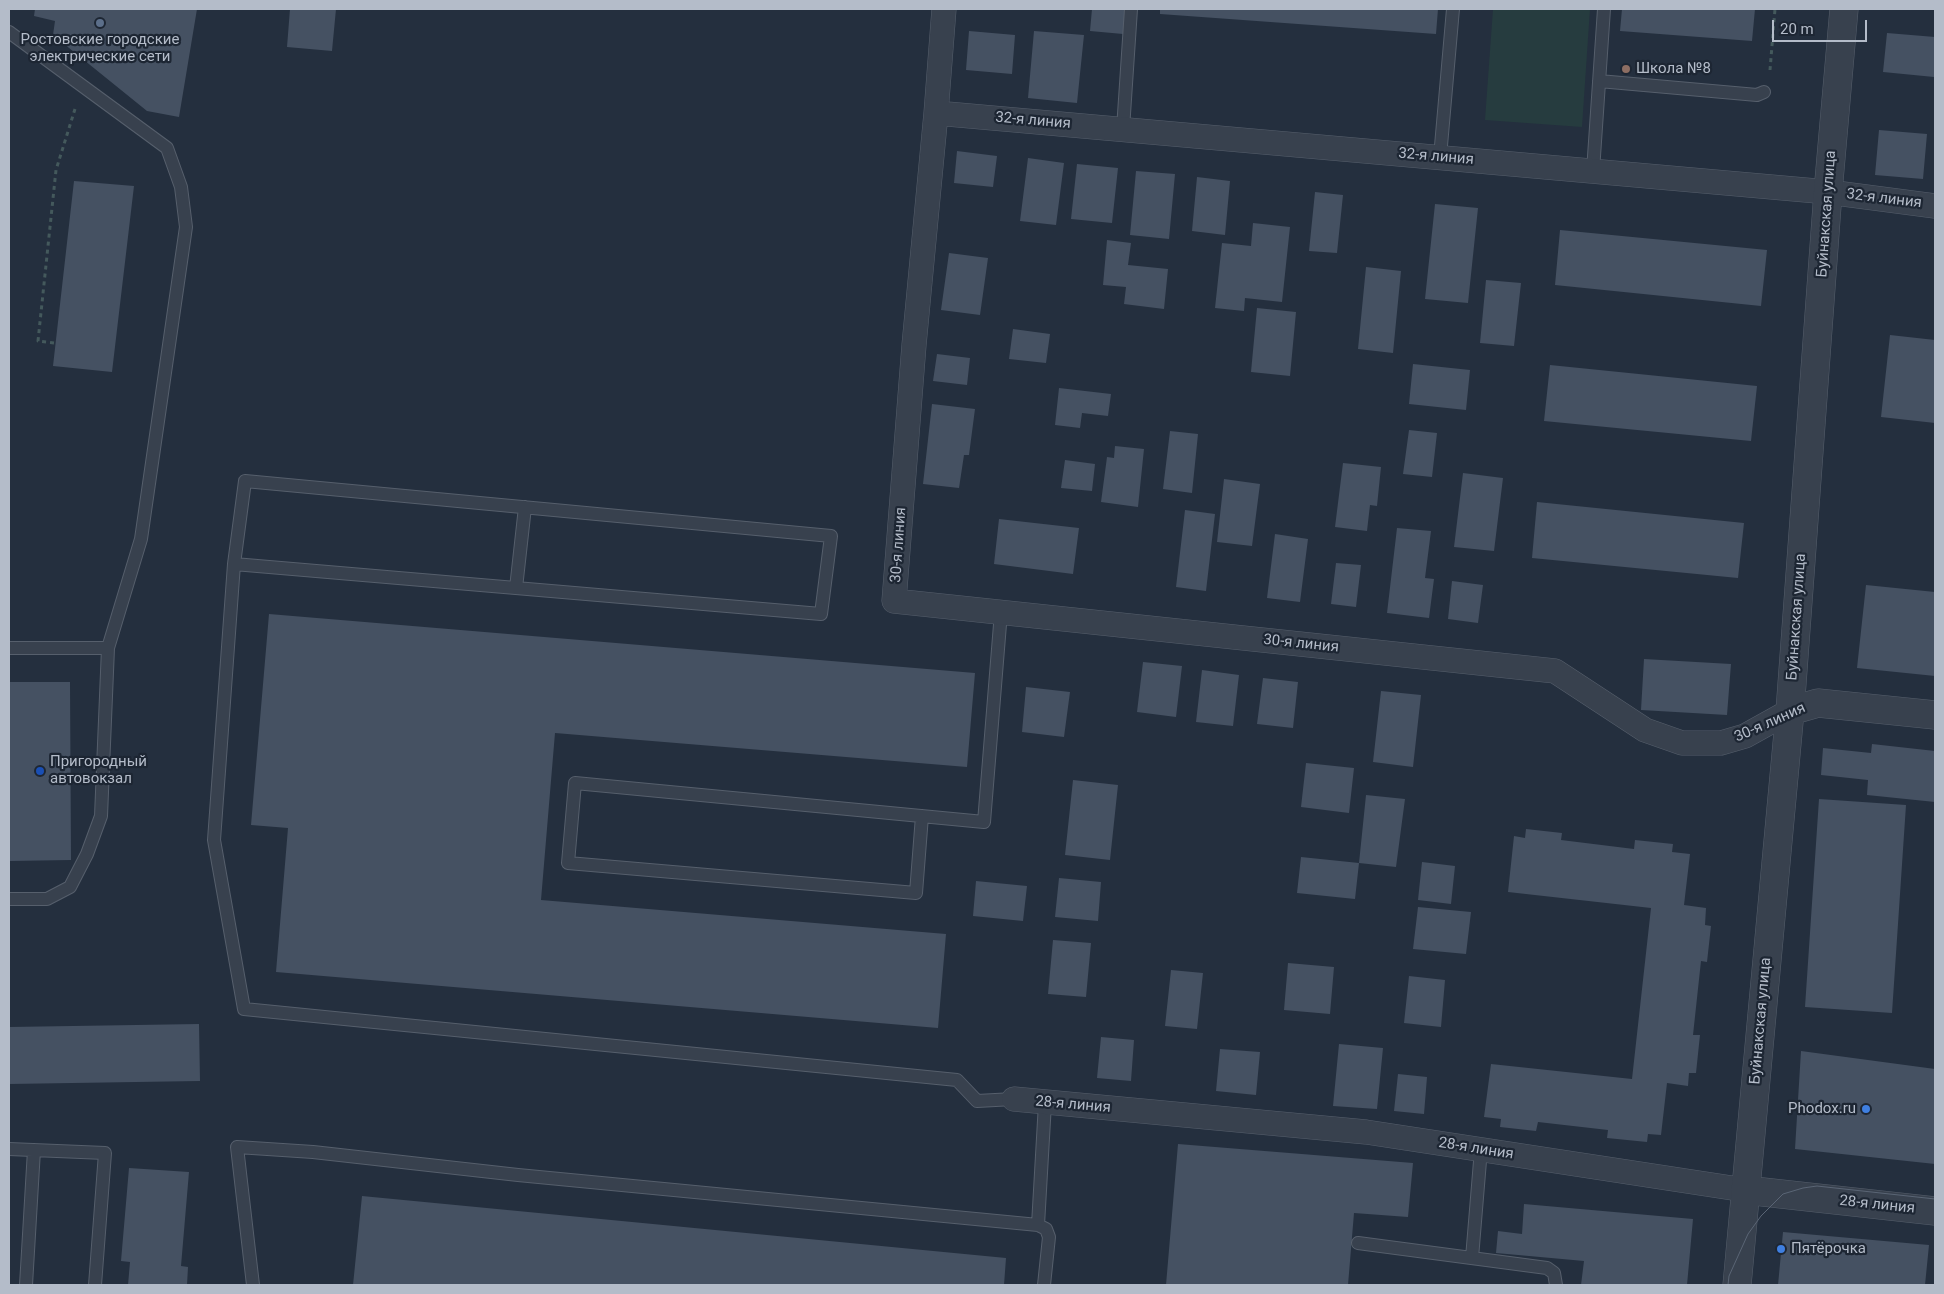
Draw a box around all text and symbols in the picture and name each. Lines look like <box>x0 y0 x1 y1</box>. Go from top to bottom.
scale bar <box>1774 10 1869 42</box>
marker: Ростовские городские электрические сети <box>94 17 106 29</box>
text: 20 m <box>1780 20 1814 38</box>
place label: Ростовские городские электрические сети <box>21 31 179 66</box>
place label: Школа №8 <box>1636 60 1711 78</box>
marker: Школа №8 <box>1620 63 1632 75</box>
street label: 32-я линия <box>994 109 1072 133</box>
street label: 32-я линия <box>1397 145 1475 169</box>
street label: Буйнакская улица <box>1814 150 1840 278</box>
street label: 32-я линия <box>1845 185 1923 213</box>
street label: 30-я линия <box>887 507 911 583</box>
street label: Буйнакская улица <box>1784 553 1810 681</box>
street label: 30-я линия <box>1262 631 1340 657</box>
street label: 30-я линия <box>1732 699 1808 747</box>
place label: Пригородный автовокзал <box>50 753 147 788</box>
marker: Пригородный автовокзал <box>34 765 46 777</box>
street label: Буйнакская улица <box>1746 957 1776 1085</box>
street label: 28-я линия <box>1034 1093 1112 1117</box>
place label: Phodox.ru <box>1788 1100 1856 1118</box>
marker: Phodox.ru <box>1860 1103 1872 1115</box>
street label: 28-я линия <box>1437 1134 1515 1164</box>
street label: 28-я линия <box>1838 1192 1916 1218</box>
place label: Пятёрочка <box>1791 1240 1866 1258</box>
marker: Пятёрочка <box>1775 1243 1787 1255</box>

